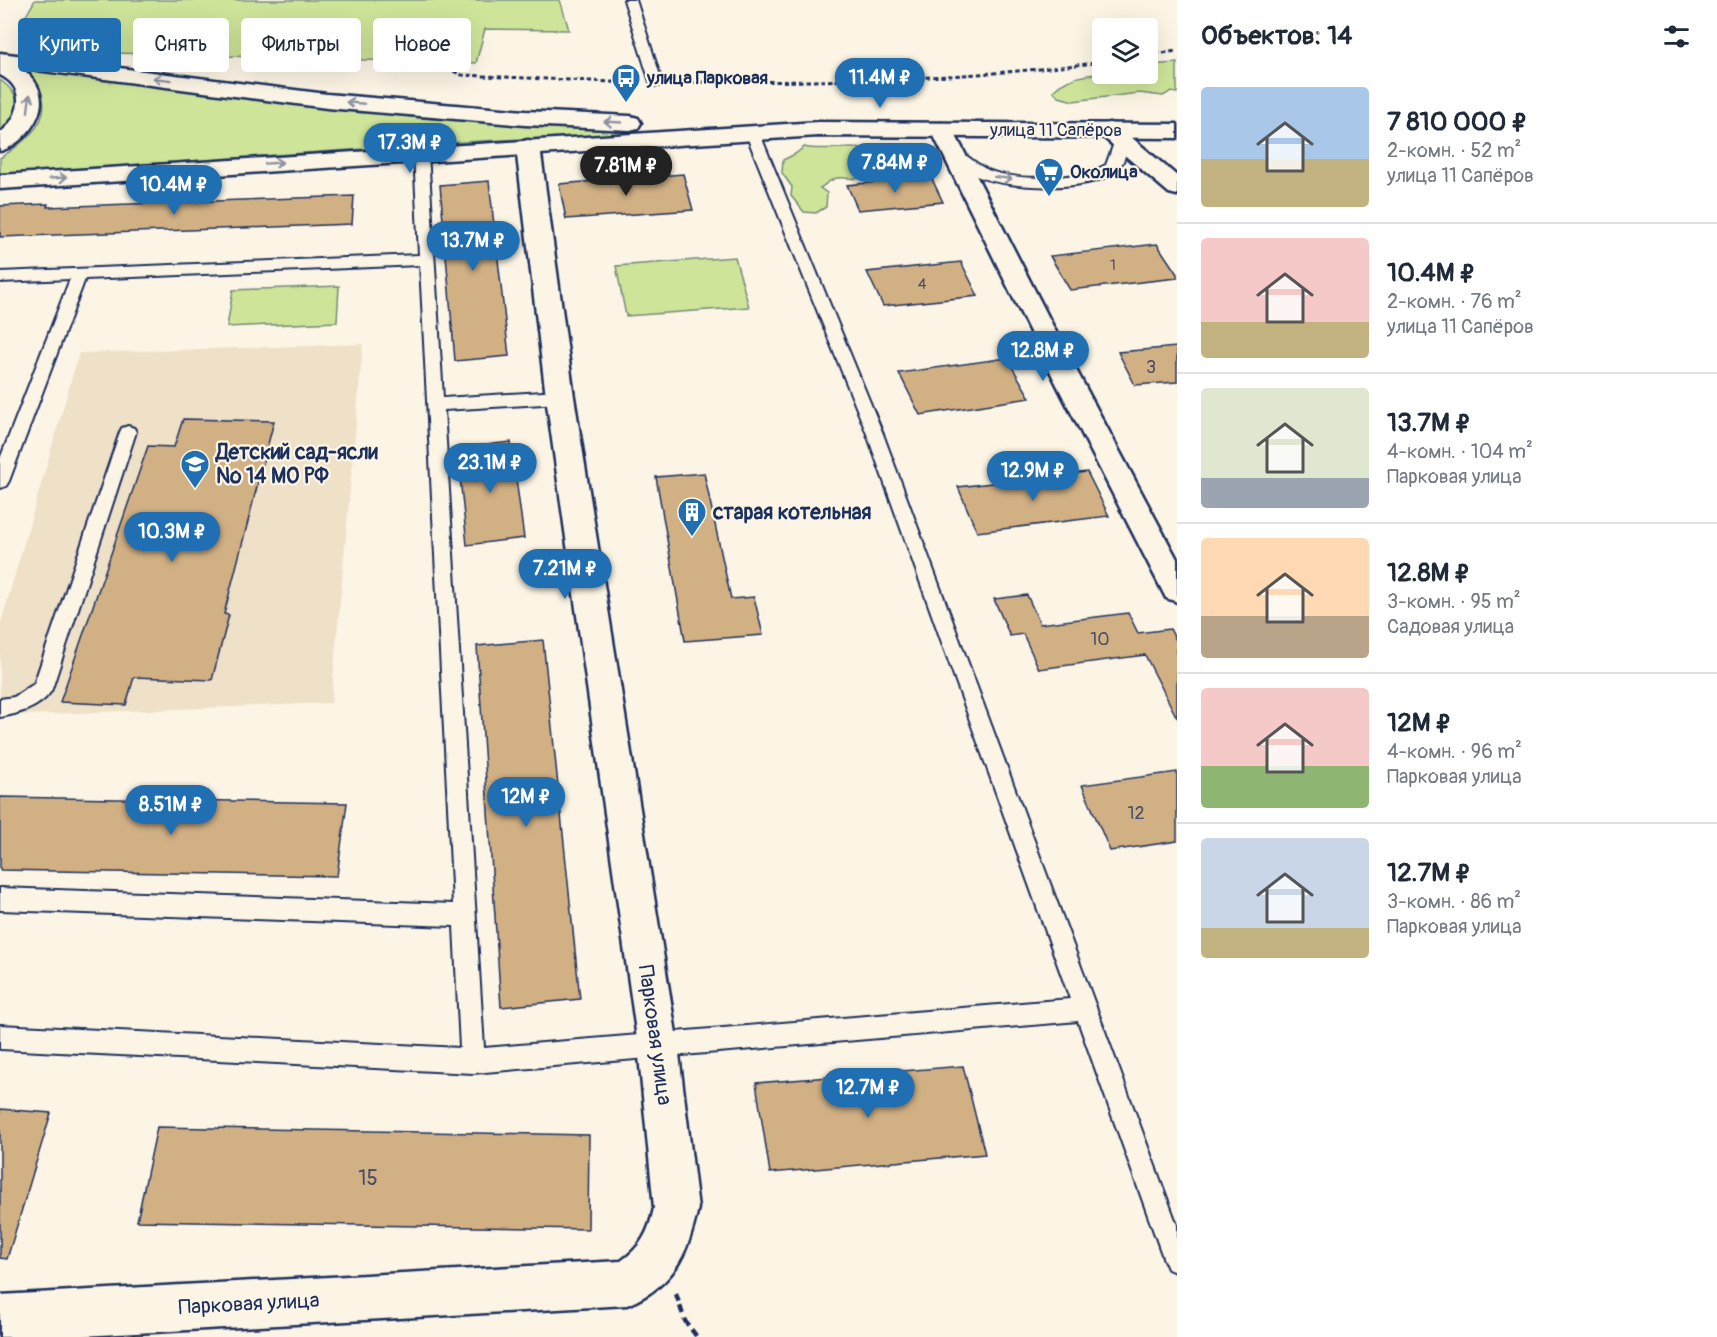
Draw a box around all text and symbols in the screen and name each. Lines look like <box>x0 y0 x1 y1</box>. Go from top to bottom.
chip: Купить <box>18 18 121 72</box>
chip: Снять <box>133 18 229 72</box>
chip: Фильтры <box>241 18 361 72</box>
chip: Новое <box>373 18 471 72</box>
map controls <box>1092 18 1158 84</box>
button: layers <box>1092 18 1158 84</box>
text: Объектов: 14 <box>1201 20 1352 52</box>
icon: filters <box>1660 20 1693 53</box>
pin: 11.4M ₽ <box>825 58 935 109</box>
bus stop icon: улица Парковая <box>610 62 642 104</box>
text: 11.4M ₽ <box>849 65 911 90</box>
place label: улица Парковая <box>646 67 768 90</box>
one-way arrow <box>153 74 172 85</box>
one-way arrow <box>24 94 35 113</box>
one-way arrow <box>346 97 366 108</box>
text: 7 810 000 ₽ <box>1387 106 1528 138</box>
icon: home <box>1249 111 1321 183</box>
one-way arrow <box>603 116 623 127</box>
street label: улица 11 Сапёров <box>989 119 1122 142</box>
pin: 17.3M ₽ <box>355 123 465 174</box>
text: 17.3M ₽ <box>378 130 442 155</box>
text: 2-комн. · 52 m² <box>1387 138 1521 163</box>
pin: 7.84M ₽ <box>840 143 950 194</box>
pin: 7.81M ₽ <box>571 146 681 197</box>
text: 7.84M ₽ <box>861 150 929 175</box>
text: 7.81M ₽ <box>594 153 658 178</box>
supermarket icon: Околица <box>1033 156 1065 198</box>
one-way arrow <box>263 157 283 168</box>
place label: Околица <box>1070 161 1138 184</box>
text: улица 11 Сапёров <box>1387 163 1534 188</box>
pin: 10.4M ₽ <box>119 165 229 216</box>
one-way arrow <box>48 172 68 183</box>
text: 10.4M ₽ <box>140 172 208 197</box>
one-way arrow <box>993 173 1013 184</box>
pin: 13.7M ₽ <box>418 221 528 272</box>
text: 13.7M ₽ <box>441 228 505 253</box>
house number: 1 <box>1110 256 1116 275</box>
text: 10.4M ₽ <box>1387 257 1476 289</box>
icon: home <box>1249 262 1321 334</box>
house number: 4 <box>918 275 927 294</box>
text: 2-комн. · 76 m² <box>1387 289 1522 314</box>
text: улица 11 Сапёров <box>1387 314 1534 339</box>
pin: 12.8M ₽ <box>988 331 1098 382</box>
text: 12.8M ₽ <box>1011 338 1075 363</box>
house number: 3 <box>1146 356 1156 379</box>
text: 13.7M ₽ <box>1387 407 1471 439</box>
icon: home <box>1249 412 1321 484</box>
place label: Детский сад-ясли № 14 МО РФ <box>214 439 379 490</box>
text: 4-комн. · 104 m² <box>1387 439 1533 464</box>
pin: 23.1M ₽ <box>435 443 545 494</box>
school or university icon: Детский сад-ясли № 14 МО РФ <box>179 448 211 490</box>
text: 23.1M ₽ <box>458 450 522 475</box>
pin: 12.9M ₽ <box>978 451 1088 502</box>
text: 12.9M ₽ <box>1001 458 1065 483</box>
text: Парковая улица <box>1387 464 1521 489</box>
building icon: старая котельная <box>676 496 708 538</box>
place label: старая котельная <box>712 499 872 526</box>
pin: 10.3M ₽ <box>117 512 227 563</box>
text: 10.3M ₽ <box>138 519 206 544</box>
pin: 7.21M ₽ <box>510 549 620 600</box>
text: 7.21M ₽ <box>533 556 597 581</box>
text: 12.8M ₽ <box>1387 557 1470 589</box>
icon: home <box>1249 562 1321 634</box>
text: 3-комн. · 95 m² <box>1387 589 1521 614</box>
text: Садовая улица <box>1387 614 1514 639</box>
house number: 10 <box>1090 628 1110 651</box>
text: 12M ₽ <box>1387 707 1452 739</box>
icon: home <box>1249 712 1321 784</box>
text: 4-комн. · 96 m² <box>1387 739 1522 764</box>
text: Парковая улица <box>1387 764 1521 789</box>
pin: 12M ₽ <box>484 777 568 828</box>
text: 12M ₽ <box>501 784 551 809</box>
pin: 8.51M ₽ <box>116 785 226 836</box>
text: 8.51M ₽ <box>139 792 203 817</box>
house number: 12 <box>1127 802 1145 825</box>
text: 12.7M ₽ <box>1387 857 1471 889</box>
icon: home <box>1249 862 1321 934</box>
text: 3-комн. · 86 m² <box>1387 889 1521 914</box>
text: Парковая улица <box>1387 914 1521 939</box>
street label: Парковая улица <box>632 963 678 1107</box>
pin: 12.7M ₽ <box>813 1068 923 1119</box>
text: 12.7M ₽ <box>836 1075 900 1100</box>
house number: 15 <box>358 1165 378 1192</box>
street label: Парковая улица <box>178 1287 320 1321</box>

